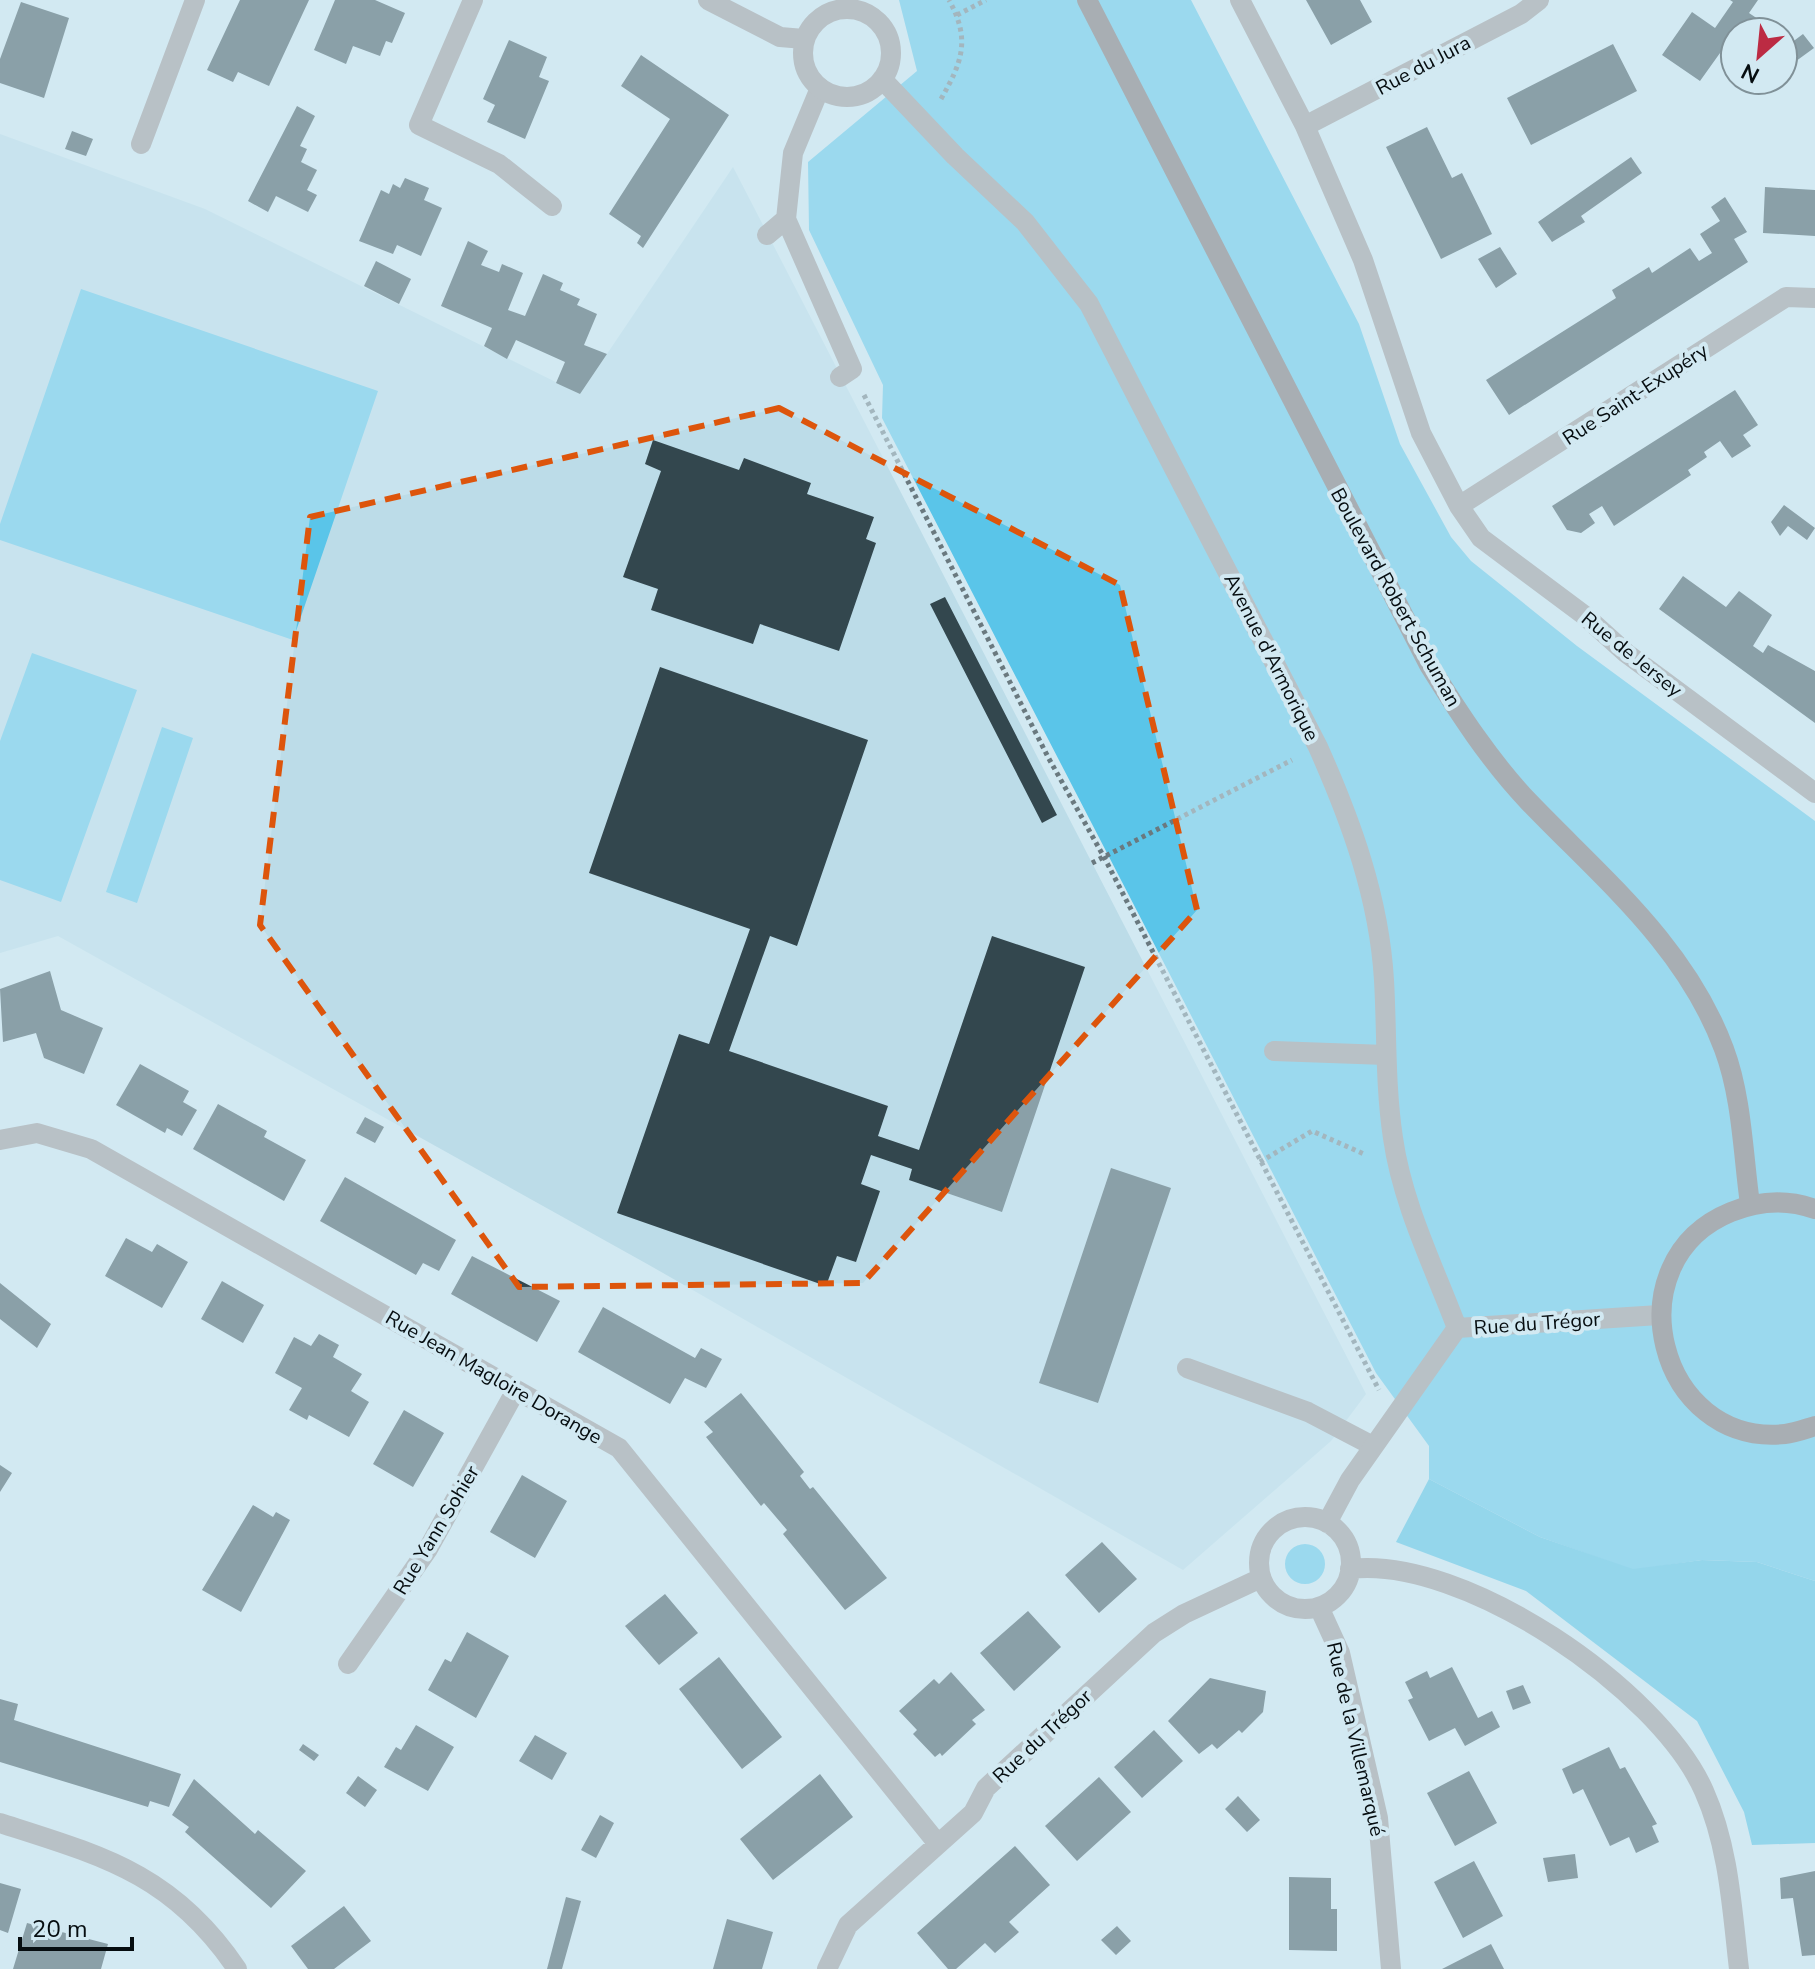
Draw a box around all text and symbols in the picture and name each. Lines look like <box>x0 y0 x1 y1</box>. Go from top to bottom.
north arrow <box>1719 16 1799 96</box>
street label: Rue du Jura <box>1371 29 1475 102</box>
text: N <box>1736 56 1765 90</box>
street label: Rue Saint-Exupéry <box>1557 337 1714 452</box>
street label: Boulevard Robert Schuman <box>1324 483 1467 712</box>
street label: Avenue d'Armorique <box>1218 569 1325 746</box>
street label: Rue de Jersey <box>1576 605 1688 704</box>
street label: Rue Jean Magloire Dorange <box>381 1304 607 1451</box>
street label: Rue du Trégor <box>1473 1306 1601 1341</box>
street label: Rue Yann Sohier <box>387 1461 486 1600</box>
street label: Rue de la Villemarqué <box>1320 1639 1391 1839</box>
street label: Rue du Trégor <box>987 1683 1098 1789</box>
scale bar <box>20 1901 132 1951</box>
text: 20 m <box>32 1913 88 1945</box>

